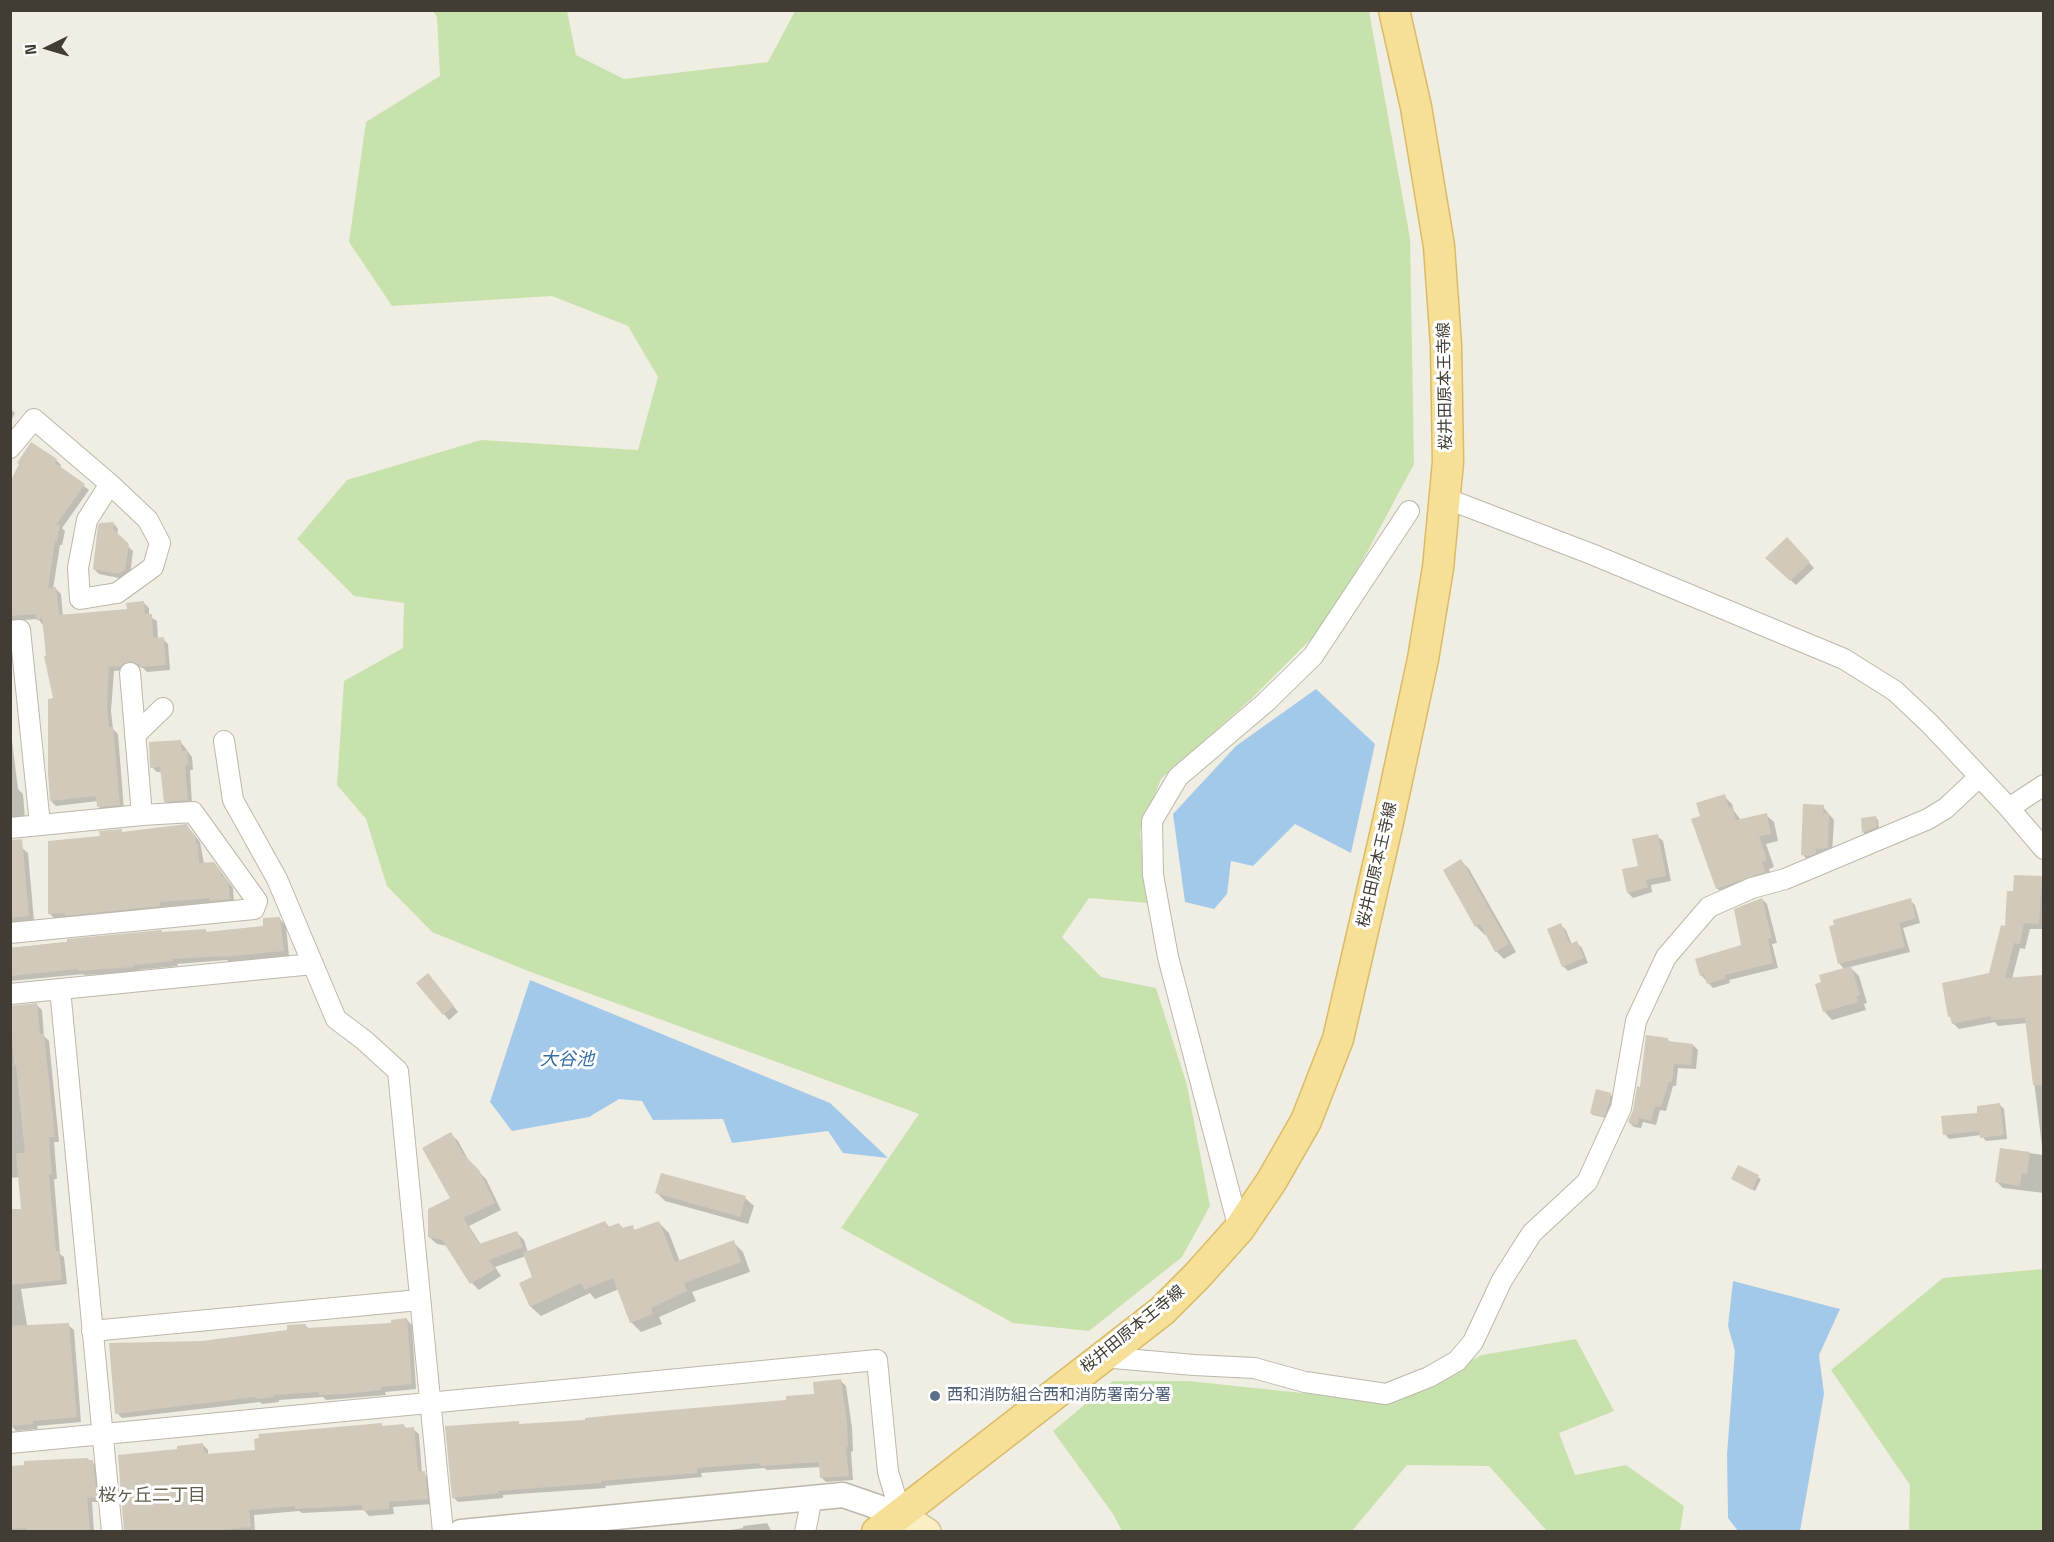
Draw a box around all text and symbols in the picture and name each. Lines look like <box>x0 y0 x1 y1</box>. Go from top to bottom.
north arrow <box>18 18 78 78</box>
text: N <box>18 43 43 56</box>
street label: 桜井田原本王寺線 <box>1435 322 1457 450</box>
street label: 桜井田原本王寺線 <box>1354 800 1402 930</box>
water label: 大谷池 <box>540 1050 594 1072</box>
street label: 桜井田原本王寺線 <box>1077 1282 1189 1378</box>
place label: 西和消防組合西和消防署南分署 <box>947 1386 1171 1406</box>
marker: 西和消防組合西和消防署南分署 <box>928 1389 942 1403</box>
district label: 桜ヶ丘二丁目 <box>98 1486 206 1508</box>

